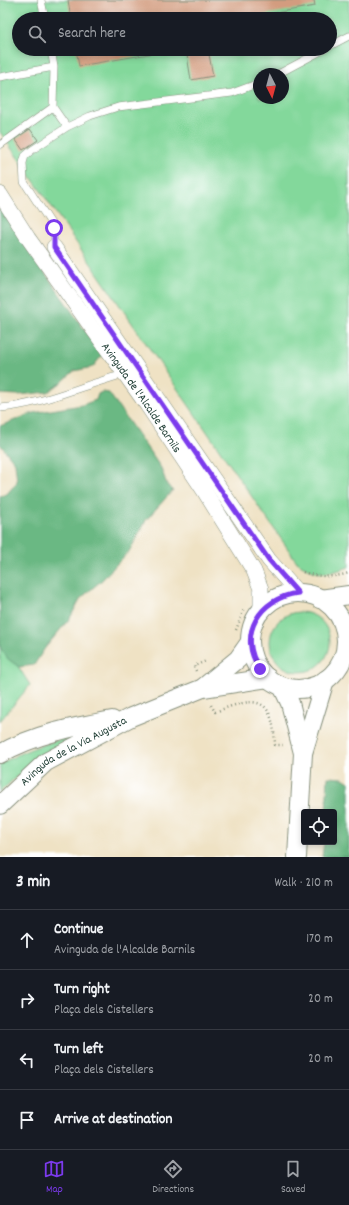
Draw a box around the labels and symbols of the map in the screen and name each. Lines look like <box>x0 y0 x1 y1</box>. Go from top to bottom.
north arrow <box>253 68 289 104</box>
route start <box>45 219 63 237</box>
street label: Avinguda de l'Alcalde Barnils <box>97 339 185 456</box>
route end <box>251 660 269 678</box>
street label: Avinguda de la Via Augusta <box>17 712 130 790</box>

